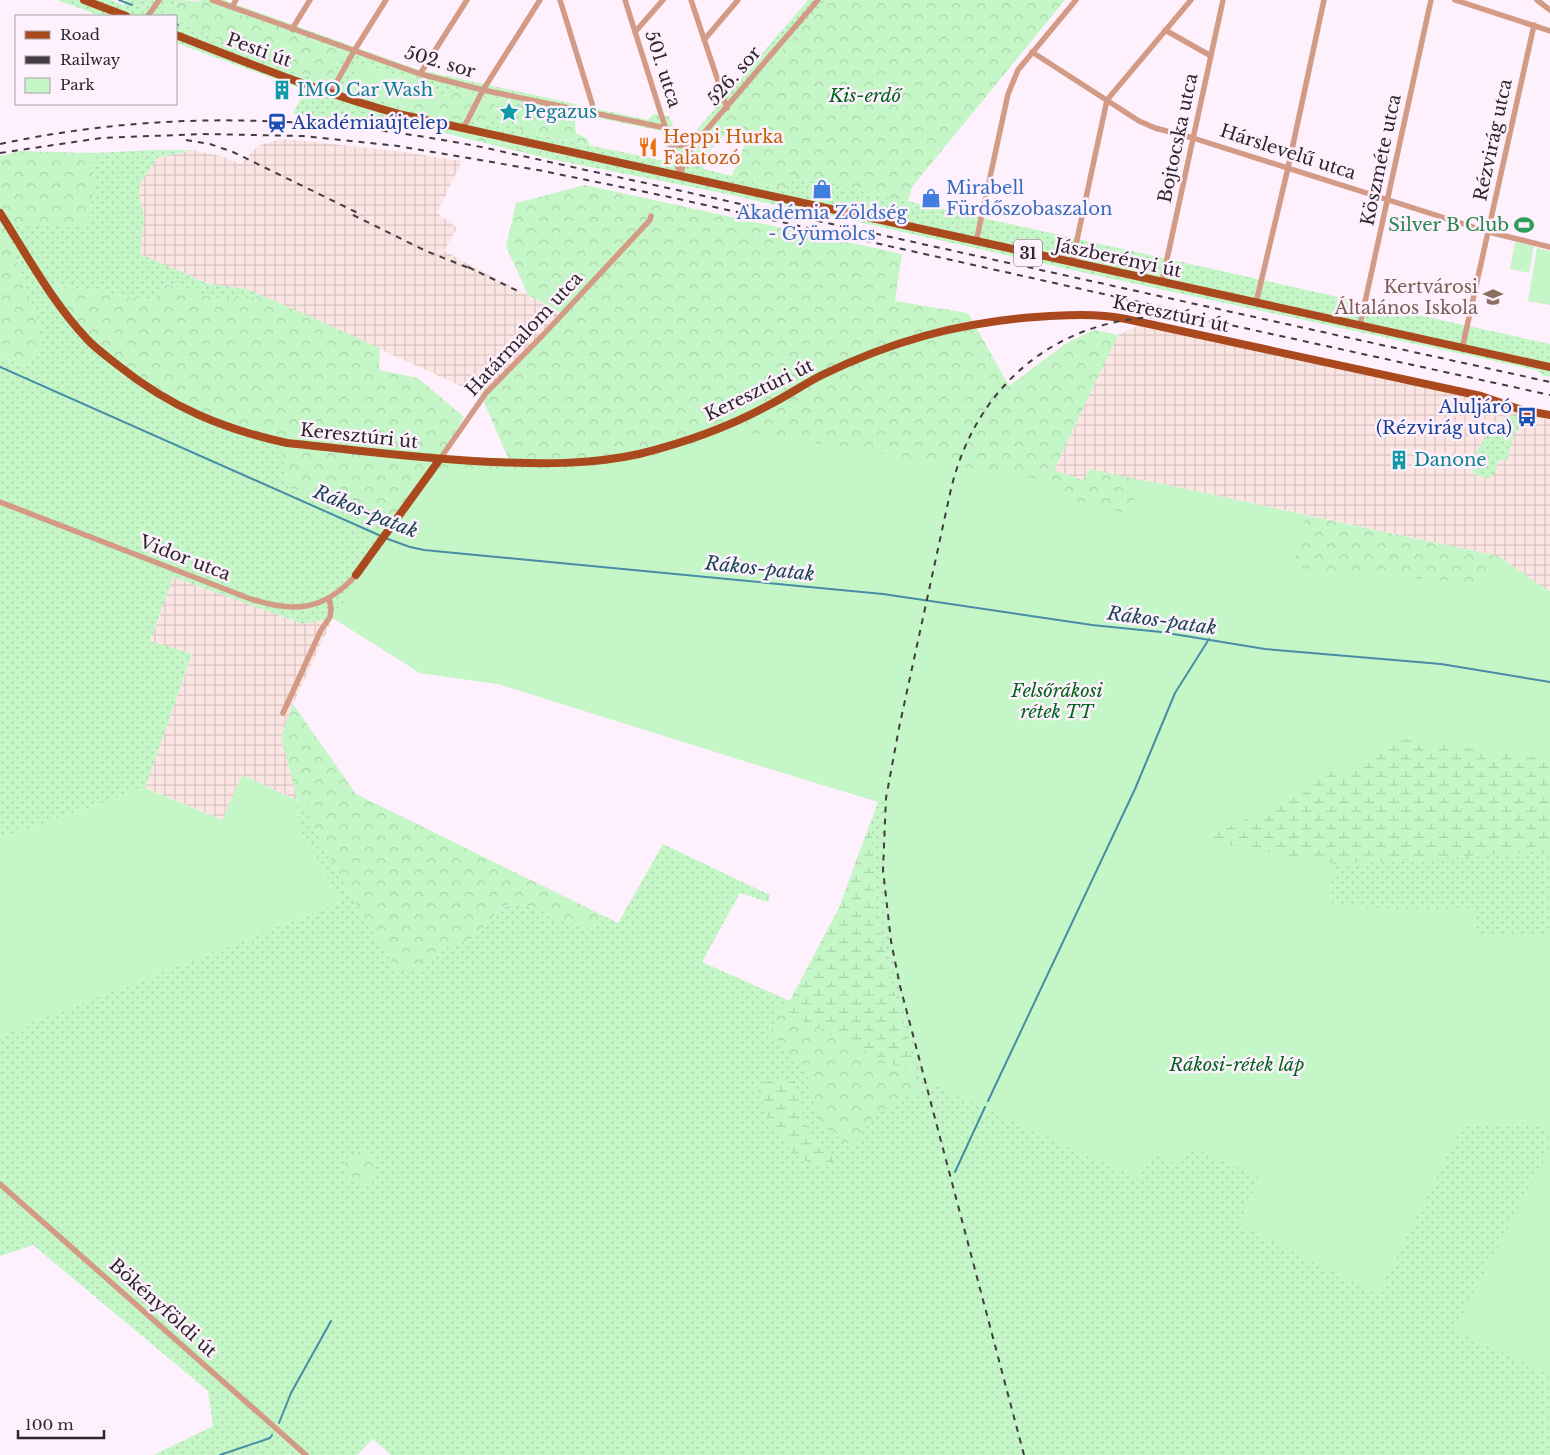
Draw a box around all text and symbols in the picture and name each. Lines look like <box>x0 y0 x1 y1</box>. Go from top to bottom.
legend <box>15 15 178 105</box>
text: Road <box>60 25 100 44</box>
street label: Pesti út <box>224 28 295 72</box>
street label: 501. utca <box>640 28 686 110</box>
street label: 502. sor <box>402 41 478 83</box>
street label: 526. sor <box>702 42 766 110</box>
text: Railway <box>60 50 121 69</box>
street label: Bojtocska utca <box>1154 71 1202 205</box>
text: Park <box>60 75 96 94</box>
street label: Rézvirág utca <box>1469 77 1517 203</box>
building icon: IMO Car Wash <box>271 79 293 101</box>
place label: IMO Car Wash <box>297 79 433 101</box>
park label: Kis-erdő <box>828 85 903 107</box>
street label: Köszméte utca <box>1356 92 1406 228</box>
place icon: Pegazus <box>498 101 520 123</box>
place label: Pegazus <box>524 101 597 123</box>
station icon: Akadémiaújtelep <box>266 112 288 134</box>
place label: Akadémiaújtelep <box>291 112 448 134</box>
street label: Hárslevelű utca <box>1217 120 1359 184</box>
place label: Heppi Hurka Falatozó <box>663 126 783 169</box>
restaurant icon: Heppi Hurka Falatozó <box>637 136 659 158</box>
place label: Mirabell Fürdőszobaszalon <box>946 177 1112 220</box>
shop icon: Akadémia Zöldség - Gyümölcs <box>811 178 833 200</box>
shop icon: Mirabell Fürdőszobaszalon <box>920 187 942 209</box>
place label: Akadémia Zöldség - Gyümölcs <box>736 202 908 245</box>
place label: Silver B Club <box>1388 214 1509 236</box>
sports icon: Silver B Club <box>1513 214 1535 236</box>
street label: Jászberényi út <box>1051 233 1184 282</box>
road number: 31 <box>1014 240 1042 266</box>
street label: Határmalom utca <box>461 267 587 401</box>
place label: Kertvárosi Általános Iskola <box>1334 276 1478 319</box>
school or university icon: Kertvárosi Általános Iskola <box>1482 286 1504 308</box>
street label: Keresztúri út <box>1111 291 1231 337</box>
street label: Keresztúri út <box>701 354 817 426</box>
place label: Aluljáró (Rézvirág utca) <box>1376 396 1512 439</box>
bus stop icon: Aluljáró (Rézvirág utca) <box>1516 406 1538 428</box>
street label: Keresztúri út <box>299 419 419 453</box>
building icon: Danone <box>1388 449 1410 471</box>
place label: Danone <box>1414 449 1487 471</box>
water label: Rákos-patak <box>310 480 421 543</box>
street label: Vidor utca <box>135 530 234 585</box>
water label: Rákos-patak <box>703 551 816 586</box>
water label: Rákos-patak <box>1105 601 1218 640</box>
park label: Felsőrákosi rétek TT <box>1010 680 1104 723</box>
park label: Rákosi-rétek láp <box>1169 1054 1305 1076</box>
street label: Bökényföldi út <box>105 1254 221 1362</box>
scale bar <box>18 1408 104 1440</box>
text: 100 m <box>25 1415 74 1434</box>

